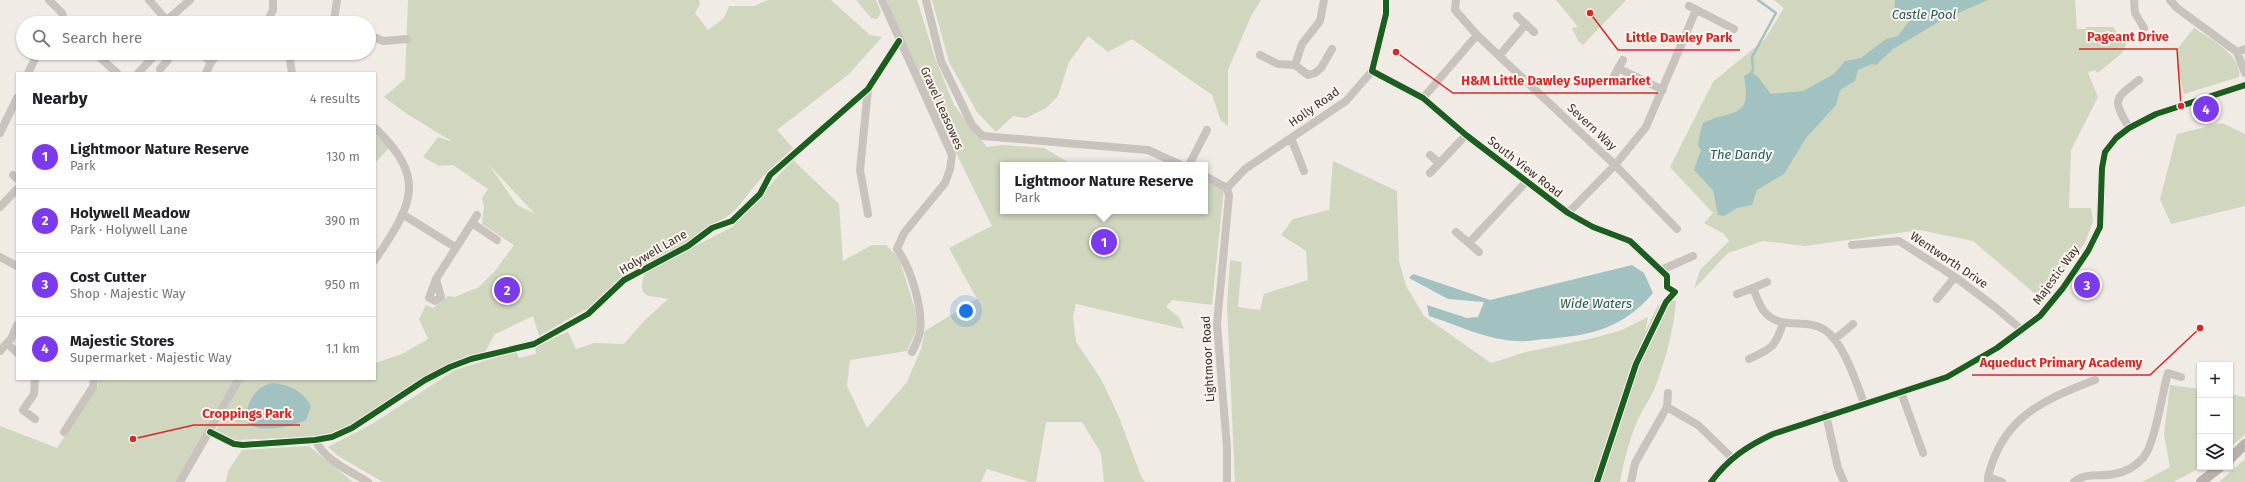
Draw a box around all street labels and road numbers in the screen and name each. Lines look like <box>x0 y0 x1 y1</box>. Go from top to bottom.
street label: Gravel Leasowes <box>917 64 967 152</box>
street label: Holly Road <box>1286 84 1342 130</box>
street label: Severn Way <box>1565 101 1620 153</box>
street label: South View Road <box>1485 133 1565 201</box>
street label: Holywell Lane <box>617 227 689 277</box>
street label: Wentworth Drive <box>1908 229 1990 291</box>
street label: Majestic Way <box>2030 243 2082 307</box>
street label: Lightmoor Road <box>1199 315 1217 403</box>

